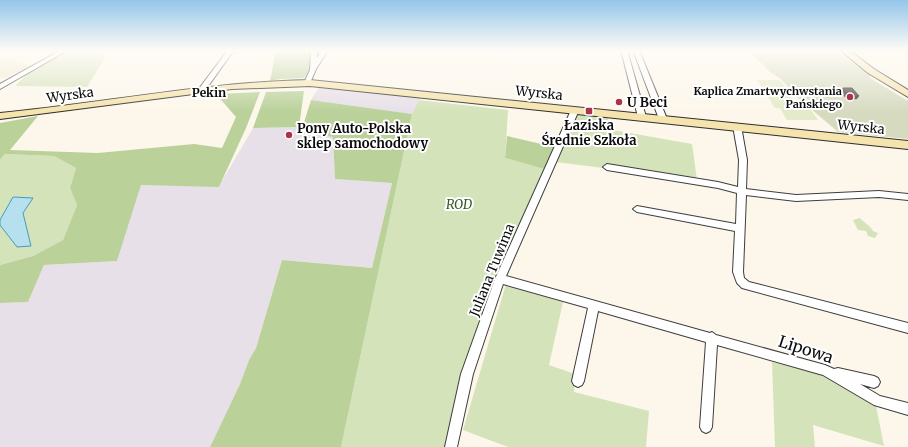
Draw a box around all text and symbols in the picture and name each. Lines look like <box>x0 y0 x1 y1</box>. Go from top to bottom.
street label: Wyrska <box>514 82 563 104</box>
street label: Wyrska <box>44 83 95 107</box>
place label: Kaplica Zmartwychwstania Pańskiego <box>693 84 842 111</box>
district label: Pekin <box>192 85 226 100</box>
marker: Kaplica Zmartwychwstania Pańskiego <box>845 92 855 102</box>
place label: U Beci <box>627 94 668 111</box>
marker: U Beci <box>614 97 624 107</box>
marker: Łaziska Średnie Szkoła <box>584 106 594 116</box>
street label: Wyrska <box>836 116 885 138</box>
place label: Łaziska Średnie Szkoła <box>542 117 636 149</box>
place label: Pony Auto-Polska sklep samochodowy <box>297 120 429 152</box>
marker: Pony Auto-Polska sklep samochodowy <box>284 130 294 140</box>
park label: ROD <box>446 196 472 213</box>
street label: Juliana Tuwima <box>465 221 518 320</box>
street label: Lipowa <box>776 331 836 367</box>

